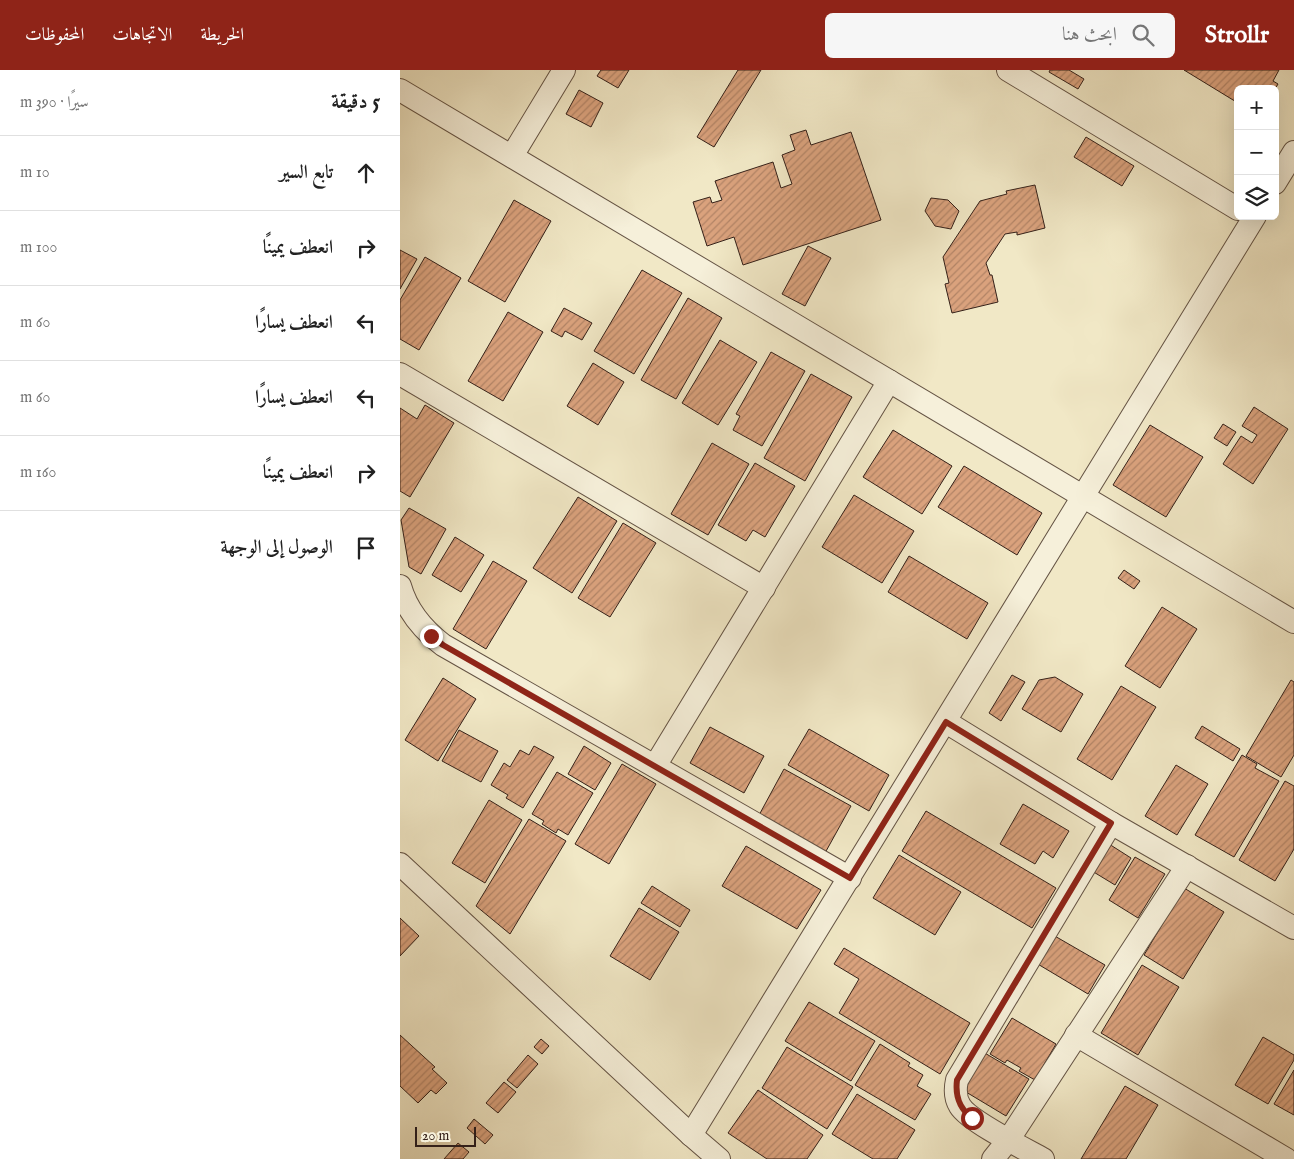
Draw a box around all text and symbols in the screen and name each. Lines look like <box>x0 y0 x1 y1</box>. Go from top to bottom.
search box <box>825 13 1175 58</box>
text: Strollr <box>1205 20 1269 51</box>
icon: search <box>1129 21 1157 49</box>
text: ابحث هنا <box>1062 23 1117 47</box>
text: المحفوظات <box>25 24 84 47</box>
text: الاتجاهات <box>112 24 172 47</box>
text: الخريطة <box>200 24 244 47</box>
map controls <box>1234 85 1279 220</box>
button: + <box>1234 85 1279 130</box>
text: 5 دقيقة <box>331 89 380 116</box>
text: سيرًا · 390 m <box>20 93 89 113</box>
button: − <box>1234 130 1279 175</box>
icon: ahead <box>352 159 380 187</box>
text: تابع السير <box>279 161 333 185</box>
text: 10 m <box>20 163 50 183</box>
button: layers <box>1234 175 1279 220</box>
icon: right <box>352 234 380 262</box>
text: انعطف يمينًا <box>263 236 333 260</box>
text: 100 m <box>20 238 57 258</box>
icon: left <box>352 309 380 337</box>
text: انعطف يسارًا <box>255 311 333 335</box>
text: 60 m <box>20 313 50 333</box>
icon: left <box>352 384 380 412</box>
text: انعطف يسارًا <box>255 386 333 410</box>
text: 60 m <box>20 388 50 408</box>
icon: right <box>352 459 380 487</box>
text: انعطف يمينًا <box>263 461 333 485</box>
text: 160 m <box>20 463 56 483</box>
icon: arrive <box>352 534 380 562</box>
text: الوصول إلى الوجهة <box>221 536 333 560</box>
route end <box>420 625 443 648</box>
route start <box>961 1107 984 1130</box>
scale bar <box>415 1124 476 1147</box>
text: 20 m <box>422 1127 449 1145</box>

